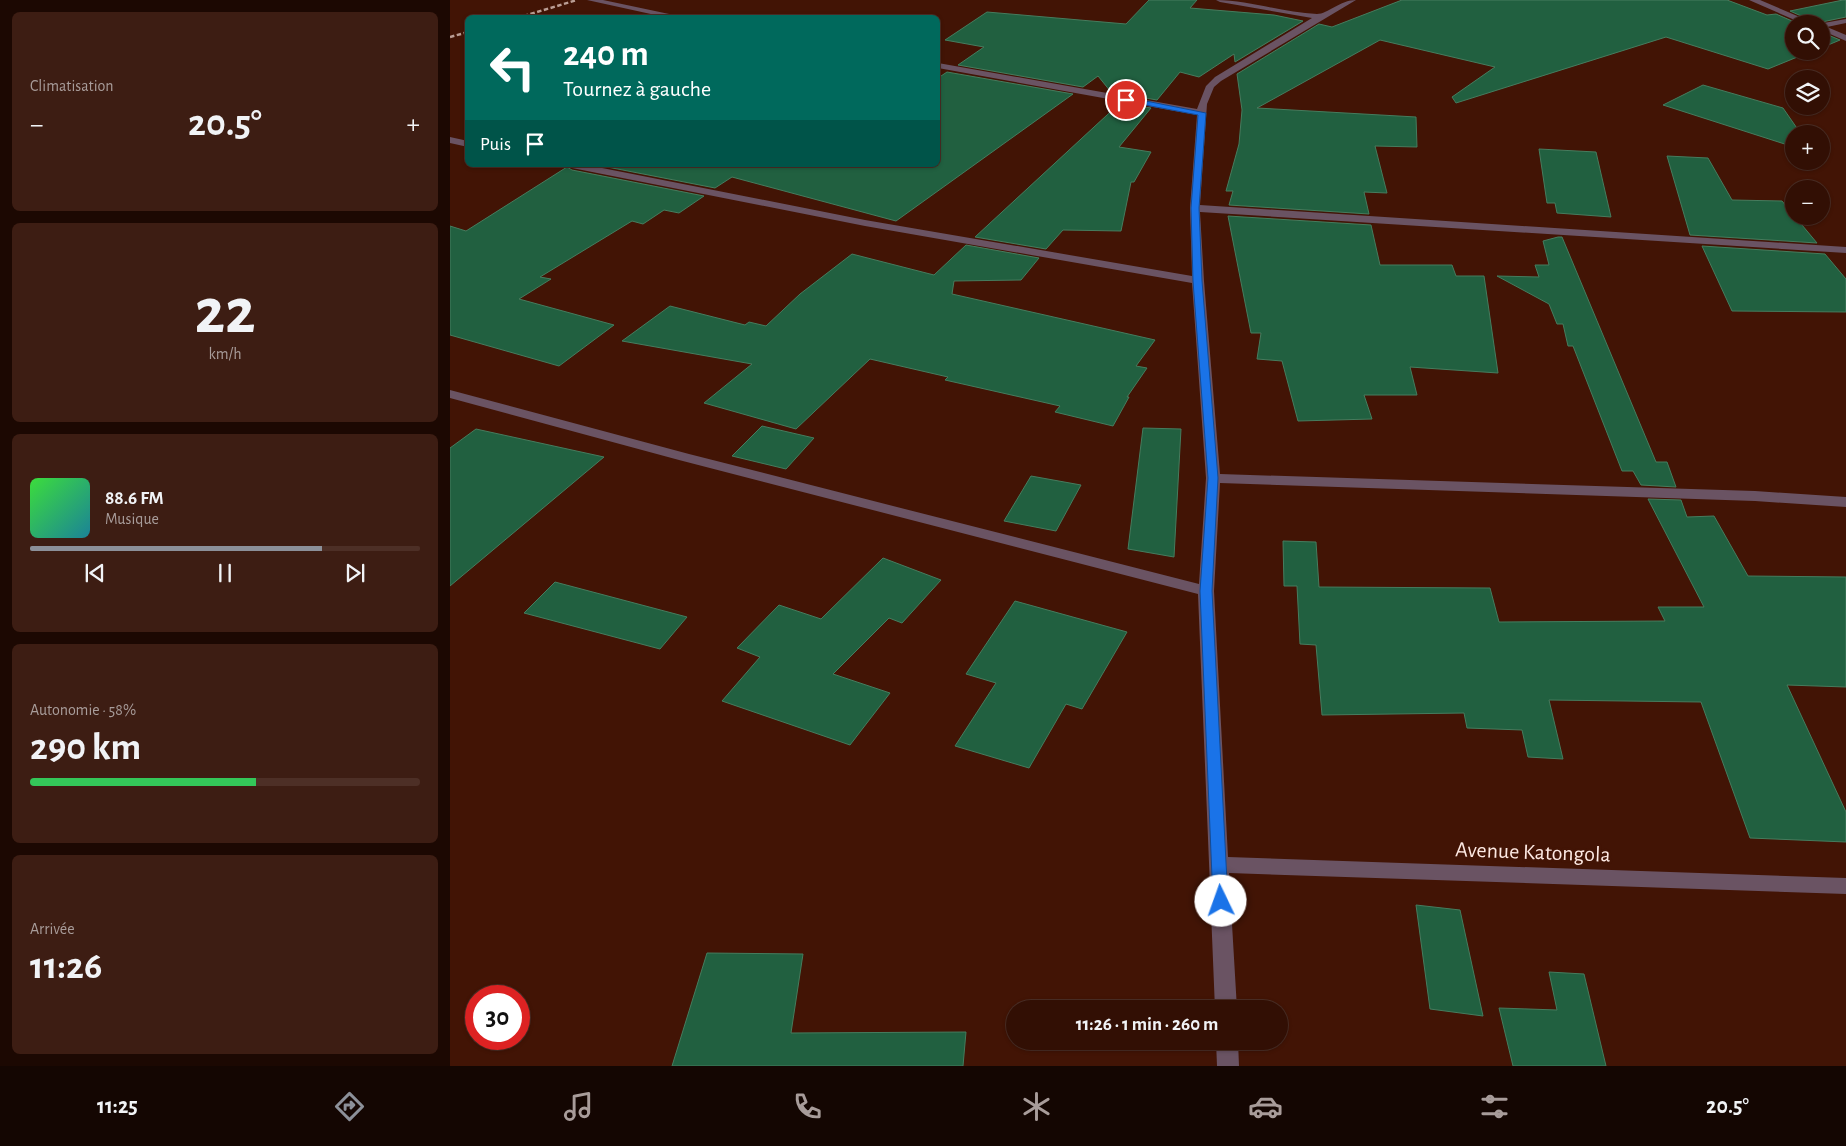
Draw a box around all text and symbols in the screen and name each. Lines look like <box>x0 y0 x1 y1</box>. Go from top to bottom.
map controls <box>1785 15 1830 225</box>
button: search <box>1785 15 1830 60</box>
icon: left <box>480 35 545 100</box>
text: 240 m <box>563 37 649 72</box>
button: layers <box>1785 70 1830 115</box>
text: Climatisation <box>30 78 114 94</box>
text: Tournez à gauche <box>563 78 711 100</box>
pin <box>1105 79 1147 121</box>
icon: arrive <box>1112 86 1140 114</box>
text: 20.5° <box>188 105 262 143</box>
text: − <box>30 111 43 139</box>
text: + <box>407 111 420 139</box>
button: + <box>1785 125 1830 170</box>
icon: arrive <box>521 130 549 158</box>
text: Puis <box>480 135 511 154</box>
button: − <box>1785 180 1830 225</box>
text: 22 <box>194 280 256 345</box>
text: km/h <box>208 346 242 362</box>
text: 88.6 FM <box>105 489 164 508</box>
text: Musique <box>105 511 159 527</box>
icon: previous <box>81 559 109 587</box>
icon: pause <box>211 559 239 587</box>
icon: next <box>341 559 369 587</box>
text: Autonomie · 58% <box>30 702 136 718</box>
text: 290 km <box>30 729 141 767</box>
street label: Avenue Katongola <box>1455 838 1611 866</box>
position arrow <box>1194 874 1246 926</box>
text: Arrivée <box>30 921 75 937</box>
text: 11:26 <box>30 948 102 986</box>
speed limit sign: 30 <box>465 985 530 1050</box>
text: 11:26 · 1 min · 260 m <box>1076 1015 1218 1034</box>
icon: directions <box>332 1089 367 1124</box>
icon: music <box>561 1089 596 1124</box>
icon: phone <box>790 1089 825 1124</box>
icon: climate <box>1019 1089 1054 1124</box>
icon: car <box>1248 1089 1283 1124</box>
icon: filters <box>1477 1089 1512 1124</box>
text: 11:25 <box>97 1095 138 1117</box>
text: 20.5° <box>1706 1095 1749 1117</box>

